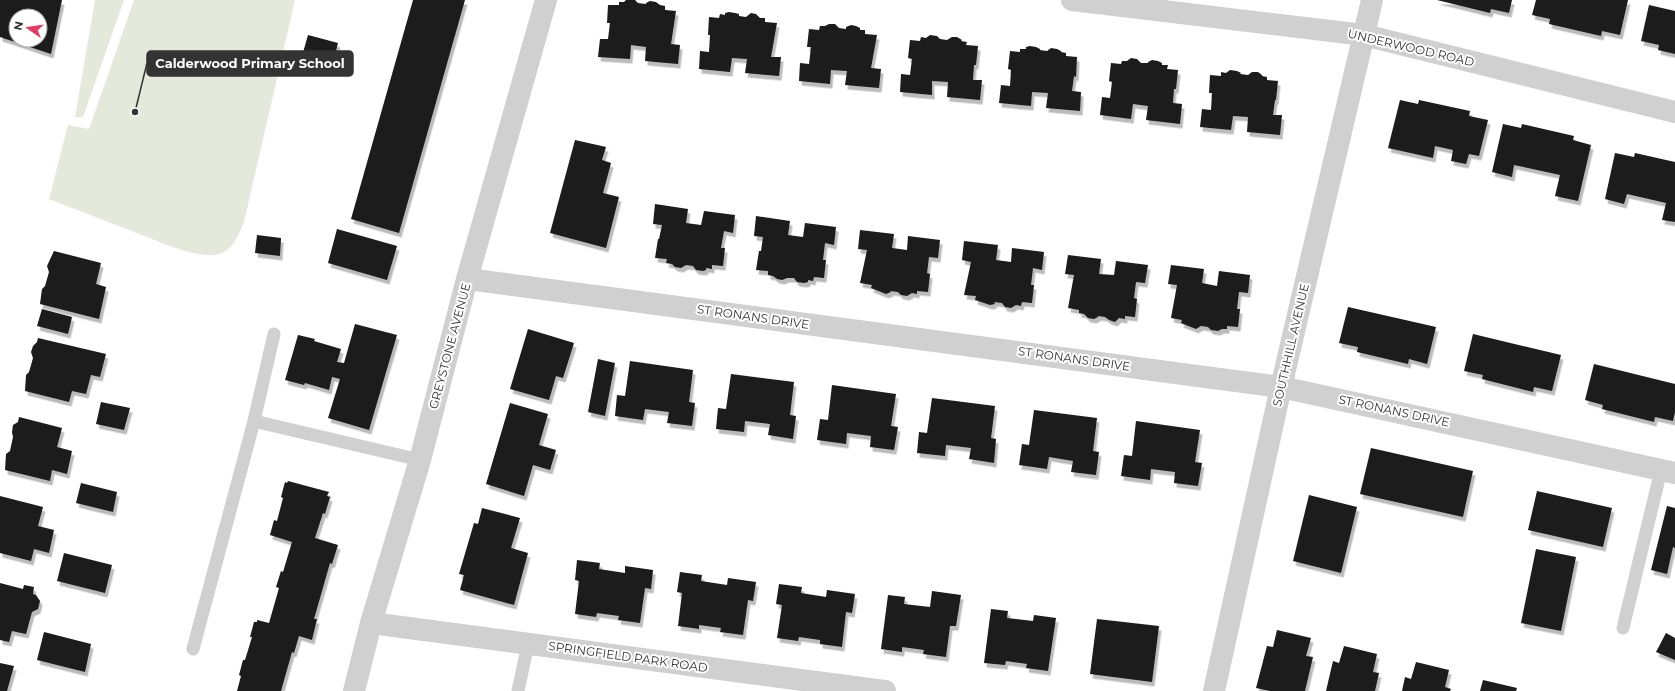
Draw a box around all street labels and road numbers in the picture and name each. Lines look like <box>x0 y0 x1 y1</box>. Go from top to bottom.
street label: UNDERWOOD ROAD <box>1346 26 1476 69</box>
street label: GREYSTONE AVENUE <box>425 281 474 411</box>
street label: SOUTHHILL AVENUE <box>1269 282 1312 408</box>
street label: ST RONANS DRIVE <box>696 301 810 332</box>
street label: ST RONANS DRIVE <box>1017 343 1131 374</box>
street label: ST RONANS DRIVE <box>1337 391 1451 430</box>
street label: SPRINGFIELD PARK ROAD <box>547 638 709 675</box>

